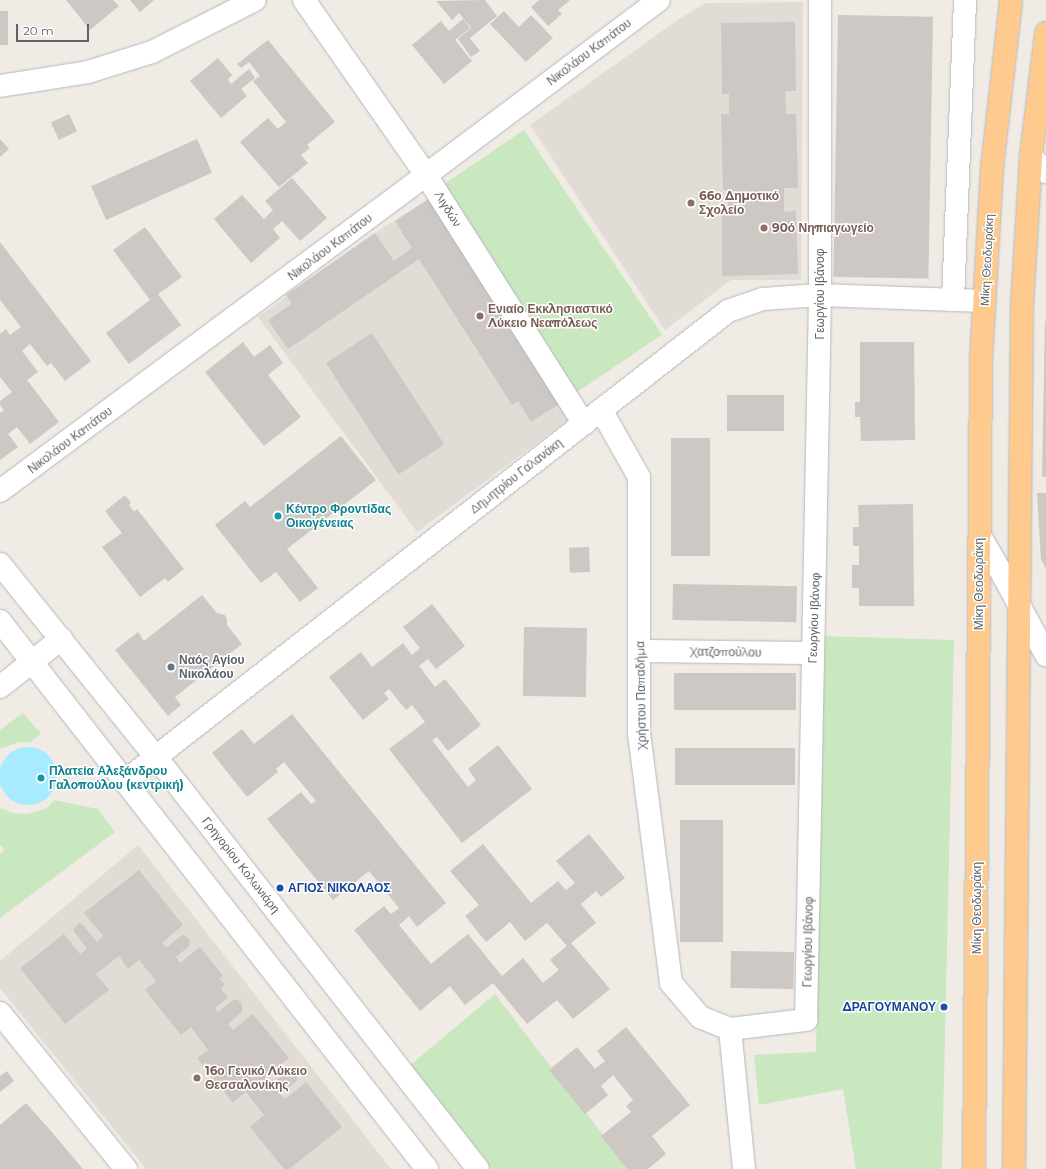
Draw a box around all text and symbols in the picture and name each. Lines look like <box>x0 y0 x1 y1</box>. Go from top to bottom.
scale bar <box>18 16 91 42</box>
street label: Νικολάου Καπάτου <box>544 16 634 88</box>
text: 20 m <box>23 23 54 38</box>
street label: Λιγδών <box>432 189 464 229</box>
place label: 66ο Δημοτικό Σχολείο <box>699 189 779 217</box>
marker: 66ο Δημοτικό Σχολείο <box>686 198 696 208</box>
street label: Νικολάου Καπάτου <box>285 211 375 283</box>
street label: Μίκη Θεοδωράκη <box>977 214 997 306</box>
place label: 90ό Νηπιαγωγείο <box>772 221 874 235</box>
marker: 90ό Νηπιαγωγείο <box>759 223 769 233</box>
street label: Γεωργίου Ιβάνοφ <box>813 249 827 339</box>
place label: Ενιαίο Εκκλησιαστικό Λύκειο Νεαπόλεως <box>488 302 613 330</box>
marker: Ενιαίο Εκκλησιαστικό Λύκειο Νεαπόλεως <box>475 311 485 321</box>
street label: Νικολάου Καπάτου <box>25 404 115 476</box>
street label: Δημητρίου Γαλανάκη <box>467 435 565 517</box>
place label: Κέντρο Φροντίδας Οικογένειας <box>286 502 391 530</box>
marker: Κέντρο Φροντίδας Οικογένειας <box>273 511 283 521</box>
street label: Μίκη Θεοδωράκη <box>972 538 986 630</box>
street label: Γεωργίου Ιβάνοφ <box>805 572 823 664</box>
street label: Χρήστου Παπαδήμα <box>633 641 649 749</box>
street label: Χατζοπούλου <box>690 644 762 660</box>
place label: Ναός Αγίου Νικολάου <box>179 653 245 681</box>
marker: Ναός Αγίου Νικολάου <box>166 662 176 672</box>
place label: Πλατεία Αλεξάνδρου Γαλοπούλου (κεντρική) <box>49 764 184 792</box>
marker: Πλατεία Αλεξάνδρου Γαλοπούλου (κεντρική) <box>36 773 46 783</box>
street label: Γρηγορίου Κολωνιάρη <box>199 814 283 916</box>
street label: Μίκη Θεοδωράκη <box>970 862 984 954</box>
place label: ΑΓΙΟΣ ΝΙΚΟΛΑΟΣ <box>288 881 390 895</box>
marker: ΑΓΙΟΣ ΝΙΚΟΛΑΟΣ <box>275 883 285 893</box>
street label: Γεωργίου Ιβάνοφ <box>800 896 816 988</box>
place label: ΔΡΑΓΟΥΜΑΝΟΥ <box>842 1000 936 1014</box>
marker: ΔΡΑΓΟΥΜΑΝΟΥ <box>939 1002 949 1012</box>
place label: 16ο Γενικό Λύκειο Θεσσαλονίκης <box>205 1064 307 1092</box>
marker: 16ο Γενικό Λύκειο Θεσσαλονίκης <box>192 1073 202 1083</box>

